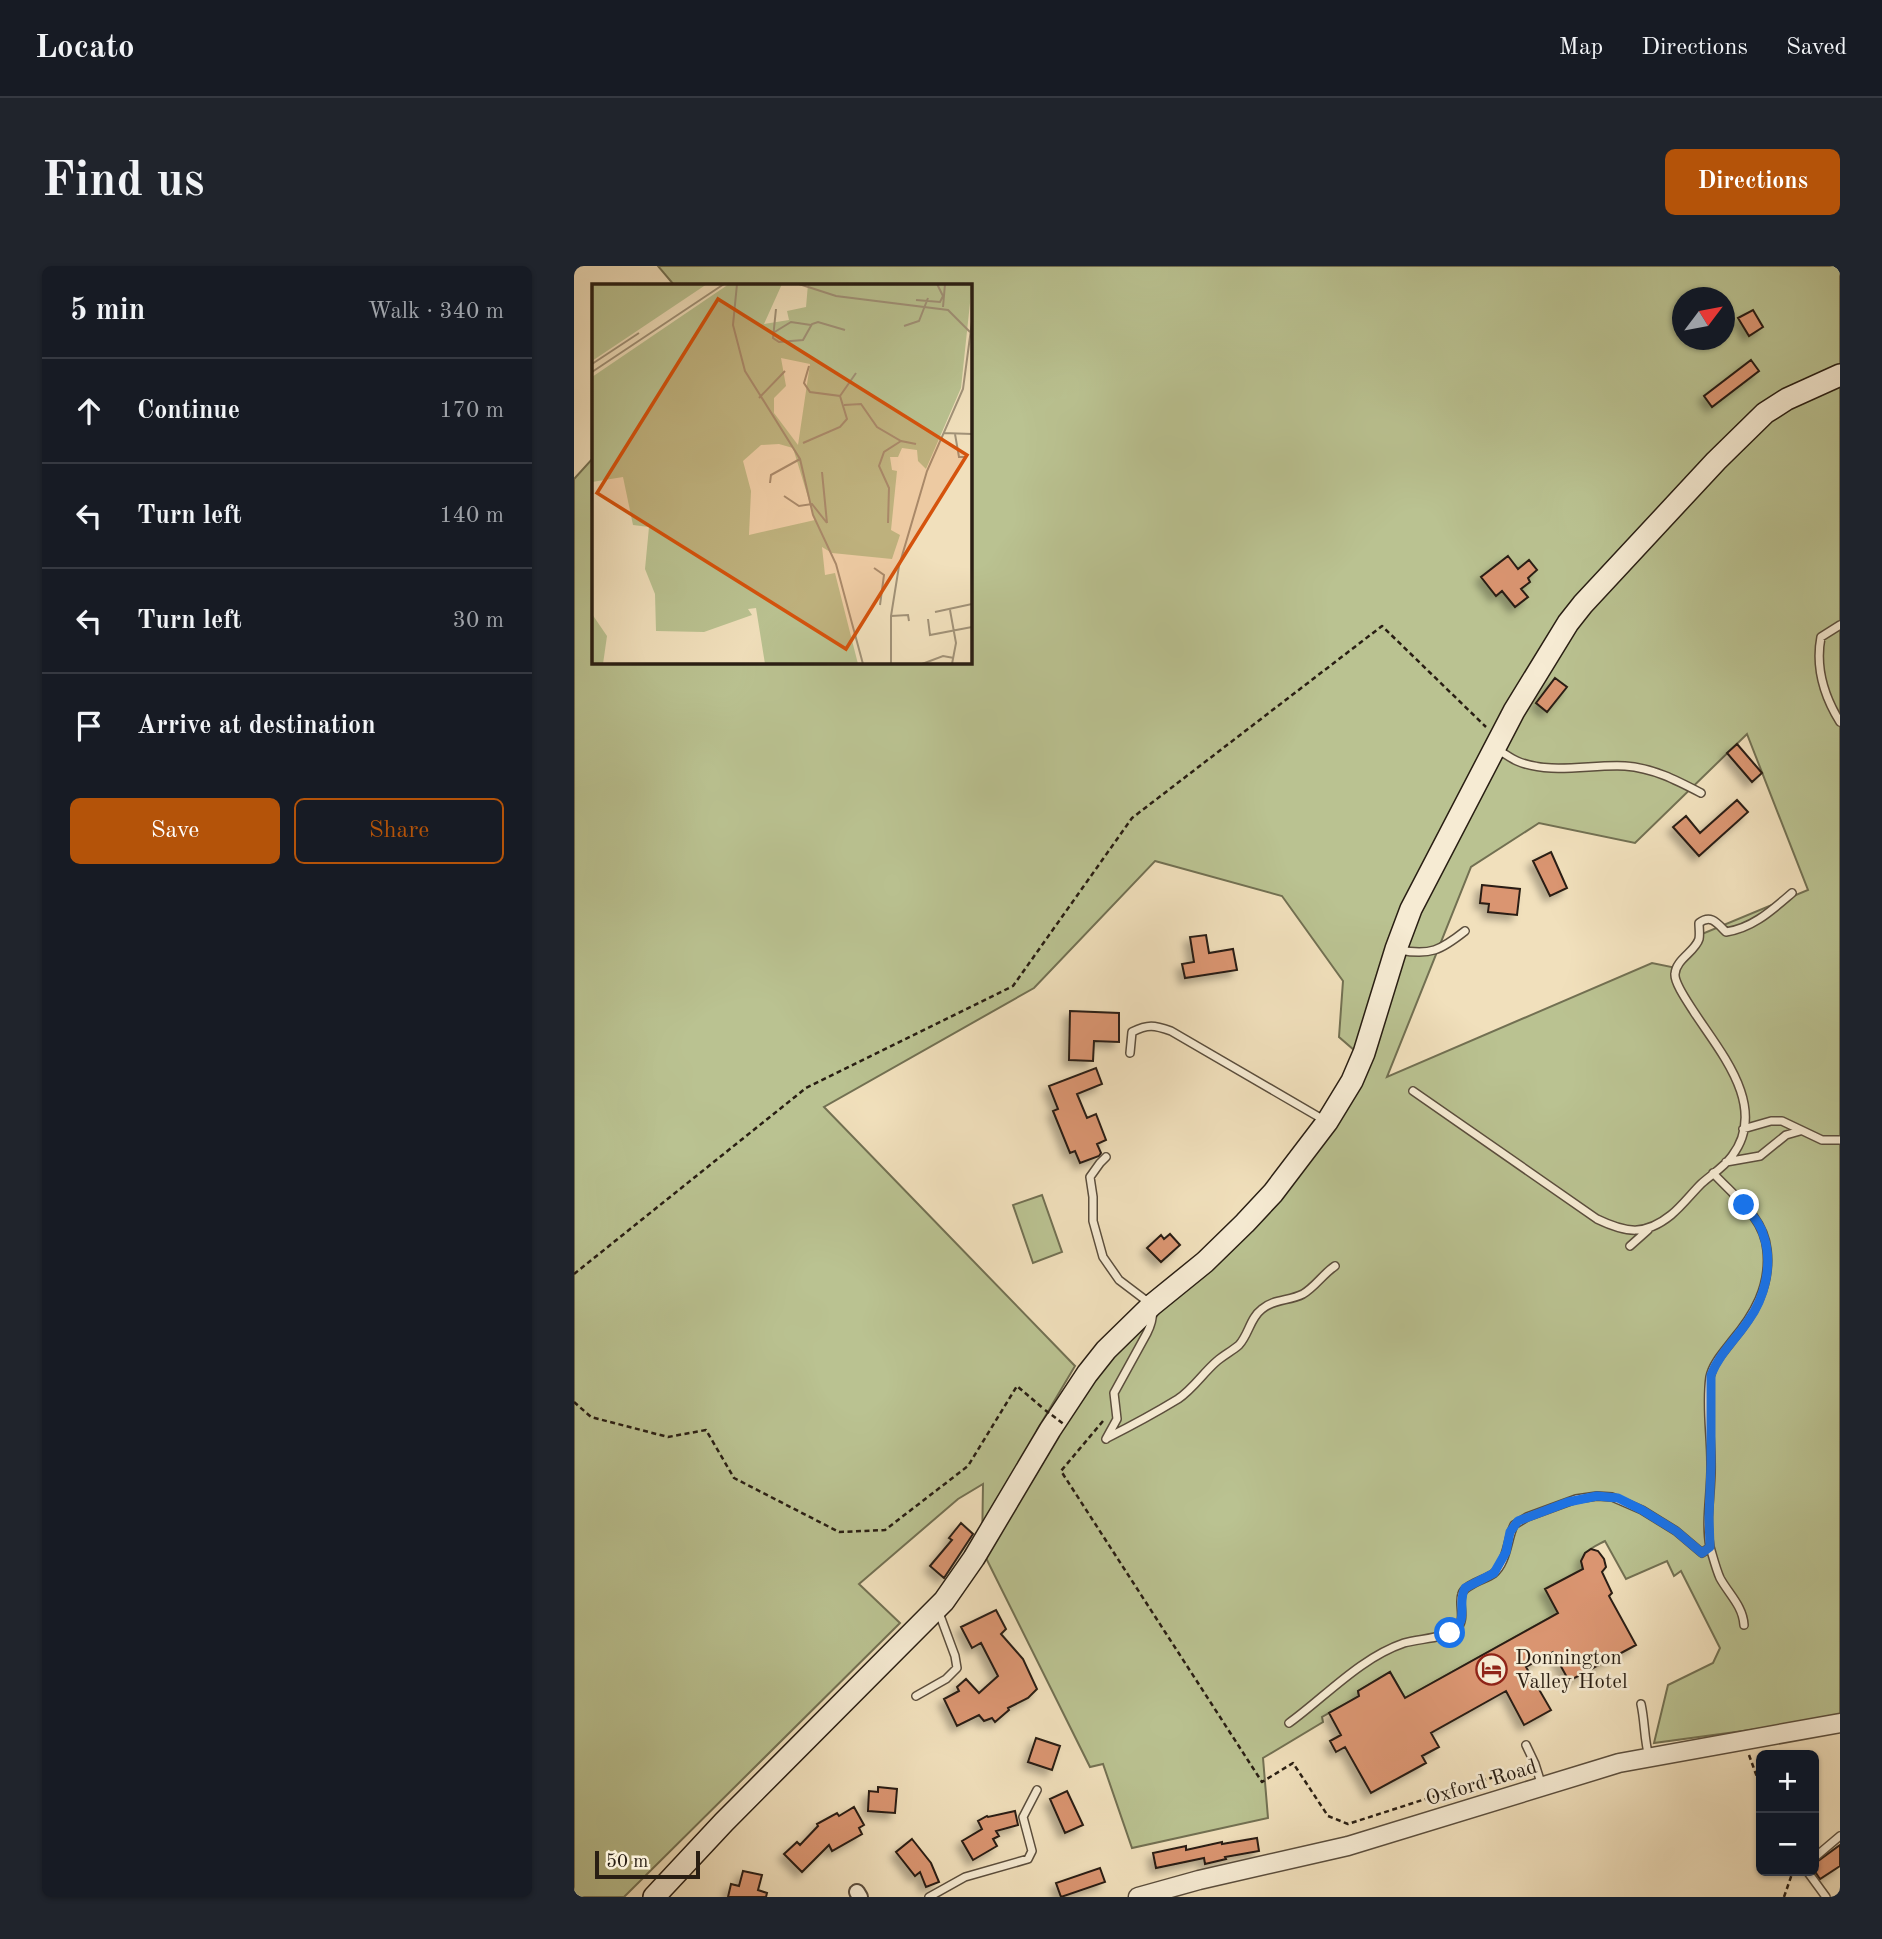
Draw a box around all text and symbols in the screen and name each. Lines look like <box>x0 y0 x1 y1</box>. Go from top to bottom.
text: Locato <box>35 32 135 65</box>
text: Map <box>1559 36 1603 60</box>
text: Directions <box>1641 36 1748 60</box>
text: Saved <box>1786 36 1847 60</box>
button: Directions <box>1665 149 1840 215</box>
text: Find us <box>42 158 205 207</box>
inset map <box>592 284 971 663</box>
north arrow <box>1672 287 1735 350</box>
text: 5 min <box>70 296 145 326</box>
text: Walk · 340 m <box>368 300 504 323</box>
icon: ahead <box>70 392 108 430</box>
text: Continue <box>137 398 240 424</box>
text: 170 m <box>439 399 504 422</box>
icon: left <box>70 497 108 535</box>
text: Turn left <box>137 503 242 529</box>
text: 140 m <box>439 504 504 527</box>
icon: left <box>70 602 108 640</box>
text: Turn left <box>137 608 242 634</box>
text: 30 m <box>453 609 504 632</box>
icon: arrive <box>70 707 108 745</box>
text: Arrive at destination <box>137 713 376 739</box>
button: Save <box>70 798 280 864</box>
button: Share <box>294 798 504 864</box>
route end <box>1728 1189 1759 1220</box>
route start <box>1434 1617 1465 1648</box>
place label: Donnington Valley Hotel <box>1515 1648 1628 1693</box>
hotel icon: Donnington Valley Hotel <box>1475 1652 1509 1686</box>
map controls <box>1756 1750 1819 1876</box>
button: + <box>1756 1750 1819 1813</box>
street label: Oxford Road <box>1423 1757 1540 1810</box>
button: − <box>1756 1813 1819 1876</box>
scale bar <box>595 1848 700 1880</box>
text: 50 m <box>606 1853 648 1872</box>

